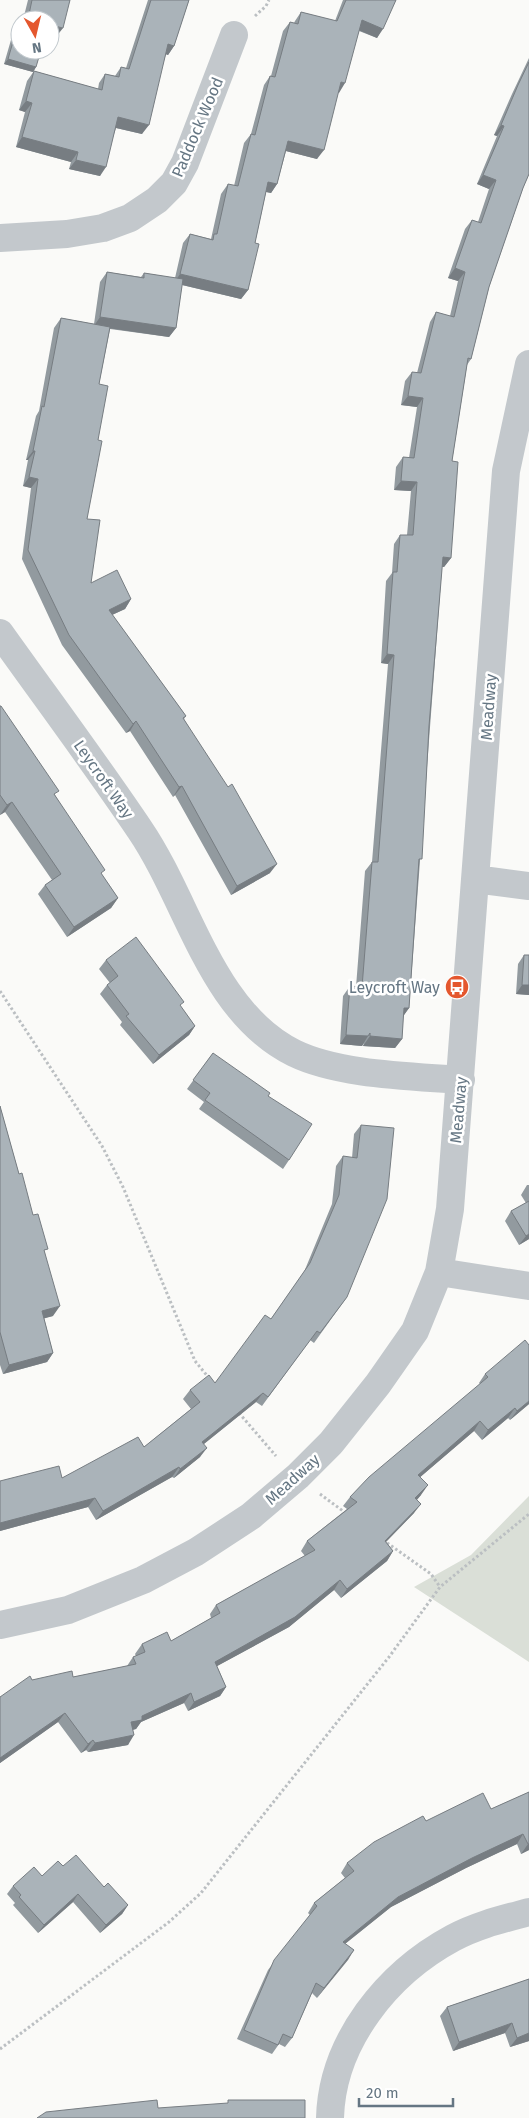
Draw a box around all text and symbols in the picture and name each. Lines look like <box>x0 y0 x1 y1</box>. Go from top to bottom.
north arrow <box>10 10 60 60</box>
text: N <box>31 38 43 56</box>
street label: Paddock Wood <box>168 74 227 180</box>
street label: Meadway <box>477 673 500 741</box>
street label: Leycroft Way <box>70 736 138 822</box>
bus stop icon: Leycroft Way <box>444 974 470 1000</box>
place label: Leycroft Way <box>349 978 440 997</box>
street label: Meadway <box>446 1076 471 1144</box>
street label: Meadway <box>261 1450 324 1509</box>
scale bar <box>359 2076 453 2108</box>
text: 20 m <box>366 2084 399 2102</box>

